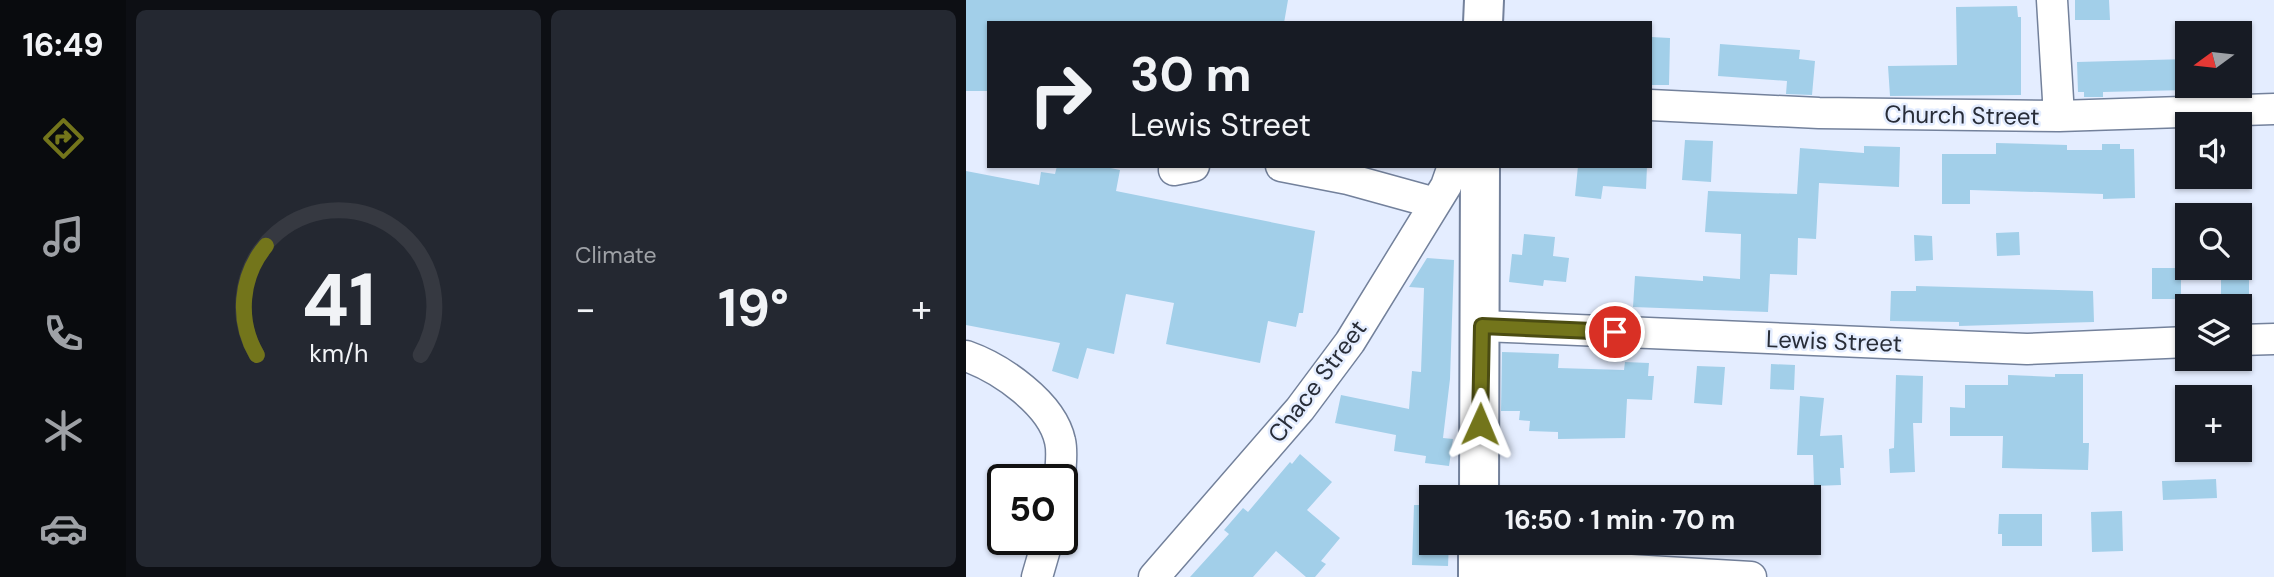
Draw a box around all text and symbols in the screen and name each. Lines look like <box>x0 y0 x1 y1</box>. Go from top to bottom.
north arrow <box>2175 21 2252 98</box>
map controls <box>2175 21 2252 462</box>
text: 16:49 <box>22 24 104 66</box>
text: 30 m <box>1130 42 1252 106</box>
icon: right <box>1015 49 1106 140</box>
street label: Church Street <box>1884 98 2040 132</box>
text: Lewis Street <box>1130 104 1311 146</box>
button: sound <box>2175 112 2252 189</box>
icon: directions <box>39 114 88 163</box>
button: search <box>2175 203 2252 280</box>
icon: music <box>39 212 88 261</box>
text: Climate <box>575 240 657 270</box>
text: 41 <box>302 253 375 348</box>
text: 19° <box>718 274 789 342</box>
text: − <box>575 284 596 334</box>
text: + <box>911 284 932 334</box>
button: layers <box>2175 294 2252 371</box>
pin <box>1585 302 1645 362</box>
icon: phone <box>39 309 88 358</box>
street label: Chace Street <box>1261 313 1373 449</box>
icon: arrive <box>1596 313 1634 351</box>
street label: Lewis Street <box>1766 323 1902 359</box>
text: km/h <box>309 336 368 369</box>
button: + <box>2175 385 2252 462</box>
position arrow <box>1443 387 1517 461</box>
icon: climate <box>39 406 88 455</box>
speed limit sign: 50 <box>987 464 1078 555</box>
text: 16:50 · 1 min · 70 m <box>1505 503 1735 537</box>
icon: car <box>39 504 88 553</box>

